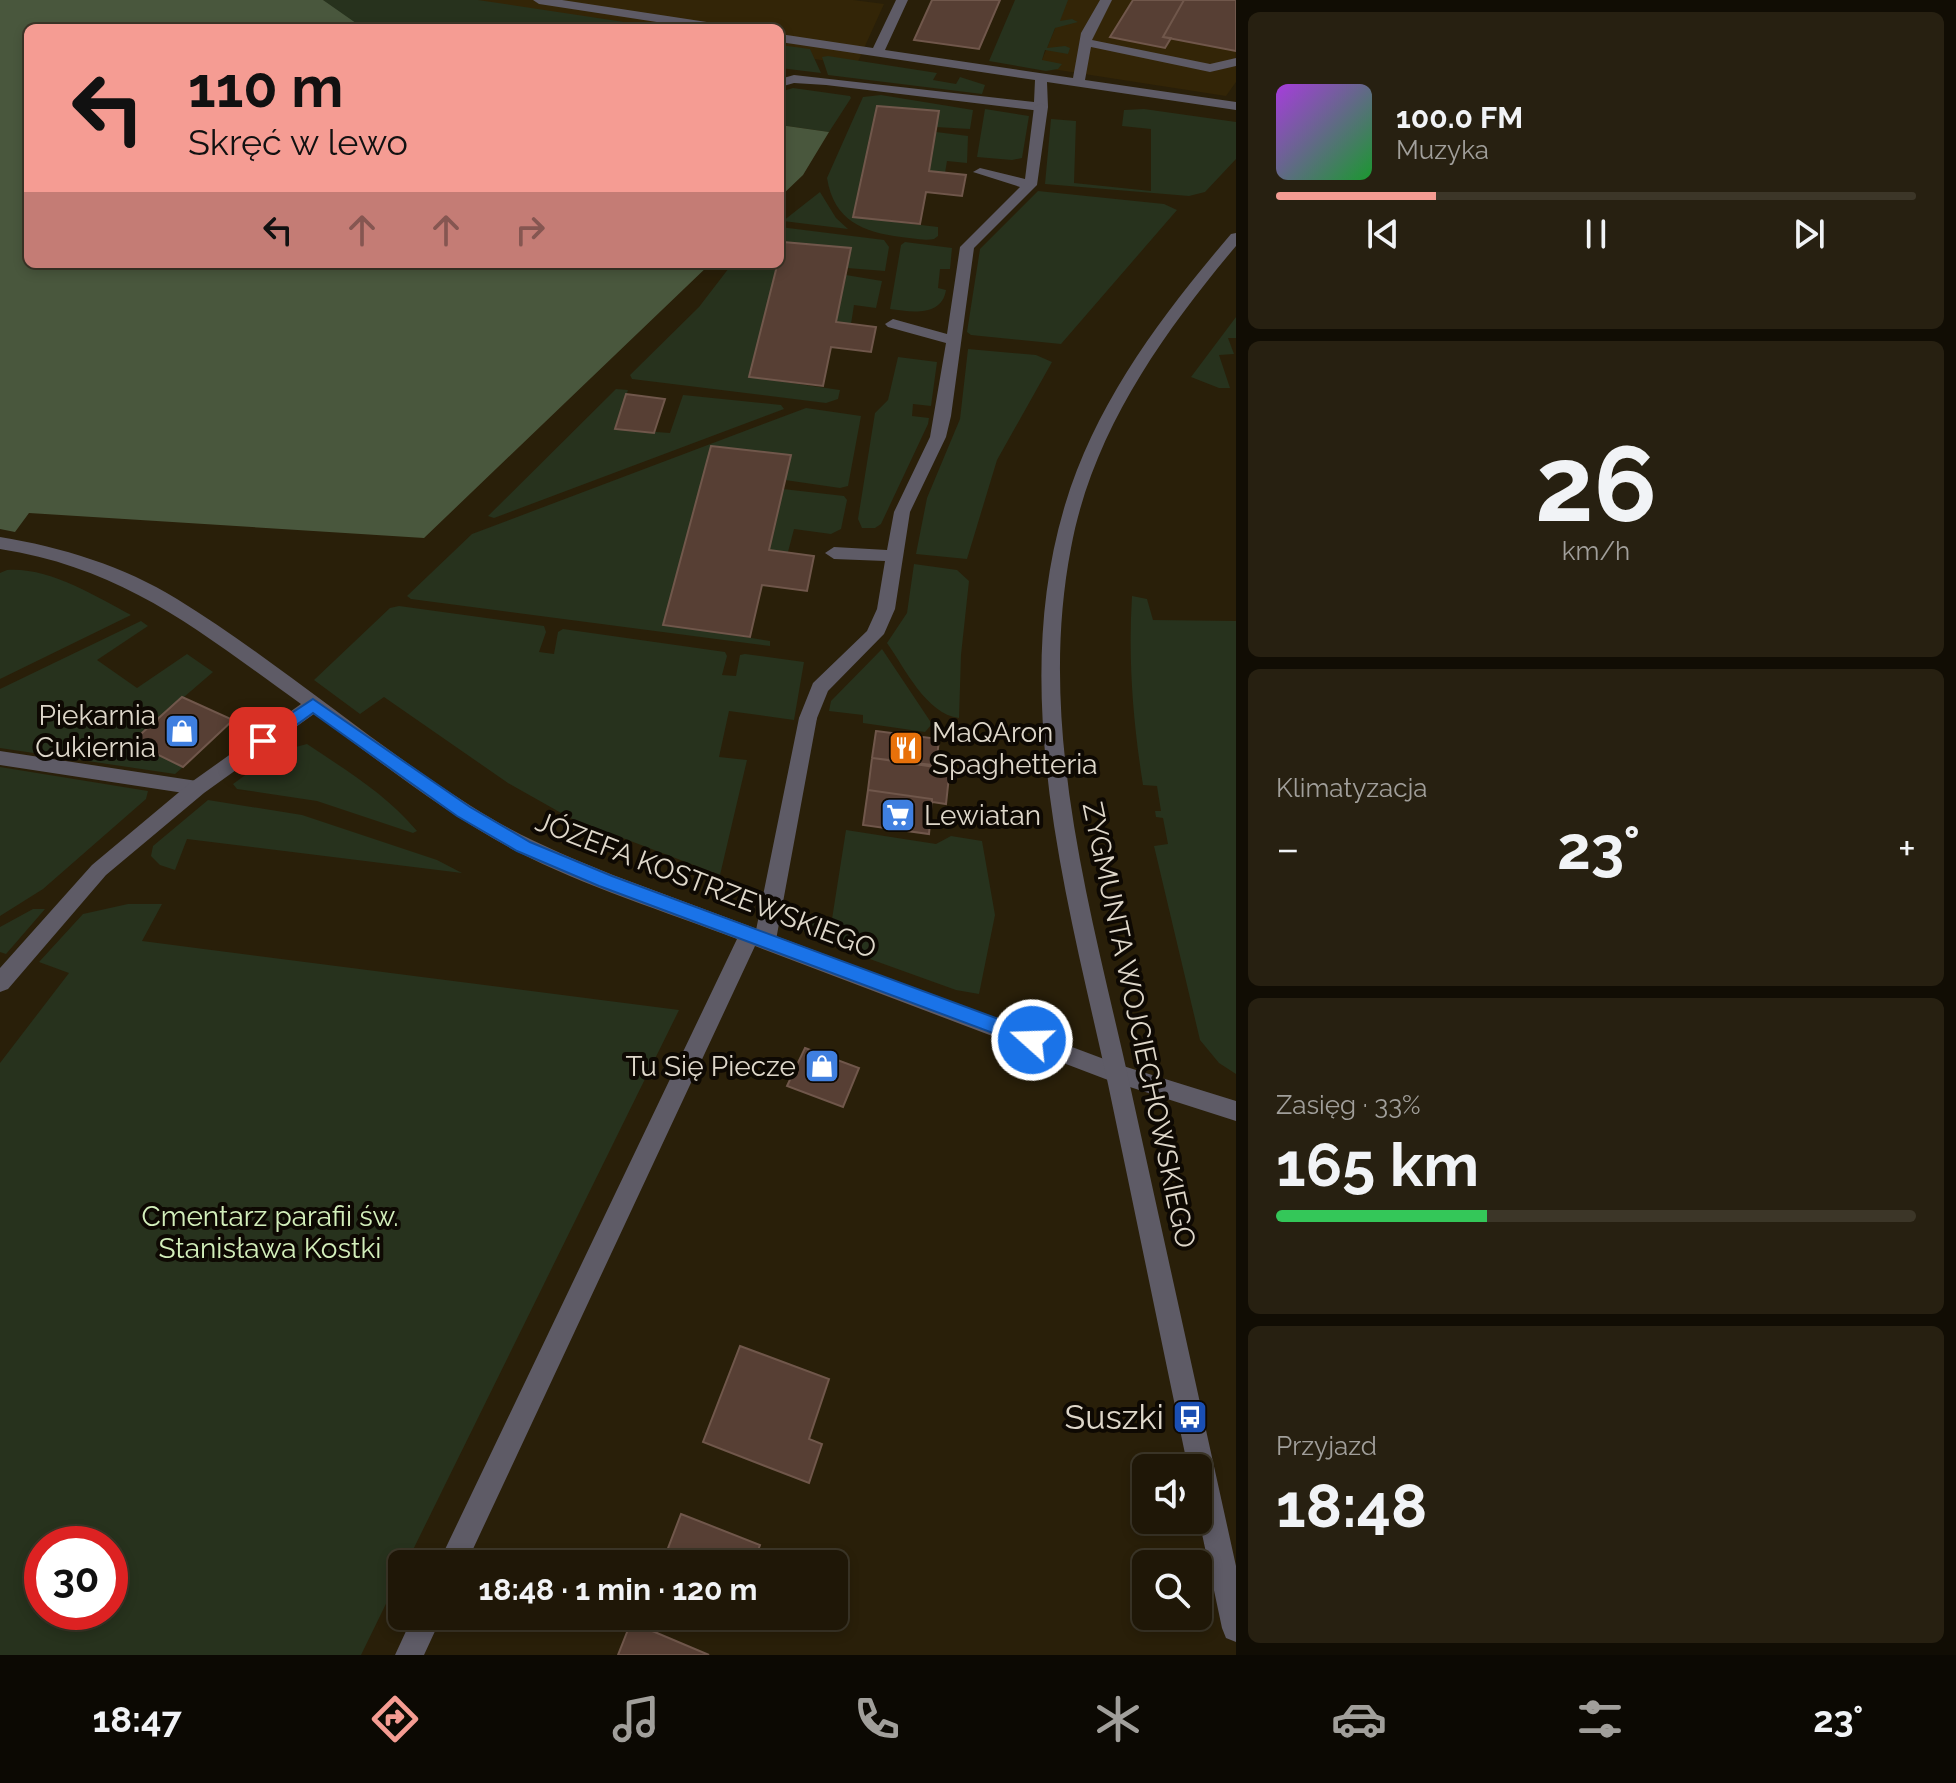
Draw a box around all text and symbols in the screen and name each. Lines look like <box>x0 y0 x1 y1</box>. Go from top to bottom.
text: 110 m <box>188 54 343 120</box>
icon: left <box>56 56 160 160</box>
text: 100.0 FM <box>1396 100 1523 135</box>
text: Skręć w lewo <box>188 121 408 163</box>
text: Muzyka <box>1396 135 1489 165</box>
icon: left <box>256 208 300 252</box>
icon: ahead <box>340 208 384 252</box>
icon: ahead <box>424 208 468 252</box>
icon: right <box>508 208 552 252</box>
icon: previous <box>1361 212 1405 256</box>
icon: pause <box>1574 212 1618 256</box>
icon: next <box>1787 212 1831 256</box>
text: 26 <box>1535 423 1657 545</box>
text: km/h <box>1562 536 1630 566</box>
place label: Piekarnia Cukiernia <box>35 699 156 764</box>
pin <box>229 707 297 775</box>
shop icon: Piekarnia Cukiernia <box>163 712 201 750</box>
place label: MaQAron Spaghetteria <box>932 716 1098 781</box>
icon: arrive <box>241 719 285 763</box>
restaurant icon: MaQAron Spaghetteria <box>887 729 925 767</box>
text: Klimatyzacja <box>1276 773 1427 803</box>
supermarket icon: Lewiatan <box>879 796 917 834</box>
place label: Lewiatan <box>924 799 1041 832</box>
street label: ZYGMUNTA WOJCIECHOWSKIEGO <box>1076 799 1202 1251</box>
street label: JÓZEFA KOSTRZEWSKIEGO <box>531 805 881 965</box>
text: 23° <box>1557 813 1640 883</box>
text: − <box>1276 823 1300 874</box>
text: + <box>1898 823 1916 874</box>
position arrow <box>990 998 1074 1082</box>
shop icon: Tu Się Piecze <box>803 1047 841 1085</box>
place label: Tu Się Piecze <box>626 1050 796 1083</box>
text: Zasięg · 33% <box>1276 1090 1421 1120</box>
text: 165 km <box>1276 1130 1479 1200</box>
park label: Cmentarz parafii św. Stanisława Kostki <box>141 1200 399 1265</box>
place label: Suszki <box>1065 1397 1164 1437</box>
bus stop icon: Suszki <box>1171 1398 1209 1436</box>
text: Przyjazd <box>1276 1431 1377 1461</box>
map controls <box>1132 1454 1212 1630</box>
button: sound <box>1132 1454 1212 1534</box>
text: 18:48 <box>1276 1471 1427 1541</box>
speed limit sign: 30 <box>24 1526 128 1630</box>
button: search <box>1132 1550 1212 1630</box>
text: 18:48 · 1 min · 120 m <box>479 1572 757 1607</box>
icon: directions <box>367 1691 423 1747</box>
icon: music <box>608 1691 664 1747</box>
icon: phone <box>849 1691 905 1747</box>
icon: climate <box>1090 1691 1146 1747</box>
icon: car <box>1331 1691 1387 1747</box>
icon: filters <box>1572 1691 1628 1747</box>
text: 18:47 <box>93 1698 182 1740</box>
text: 23° <box>1813 1698 1863 1740</box>

